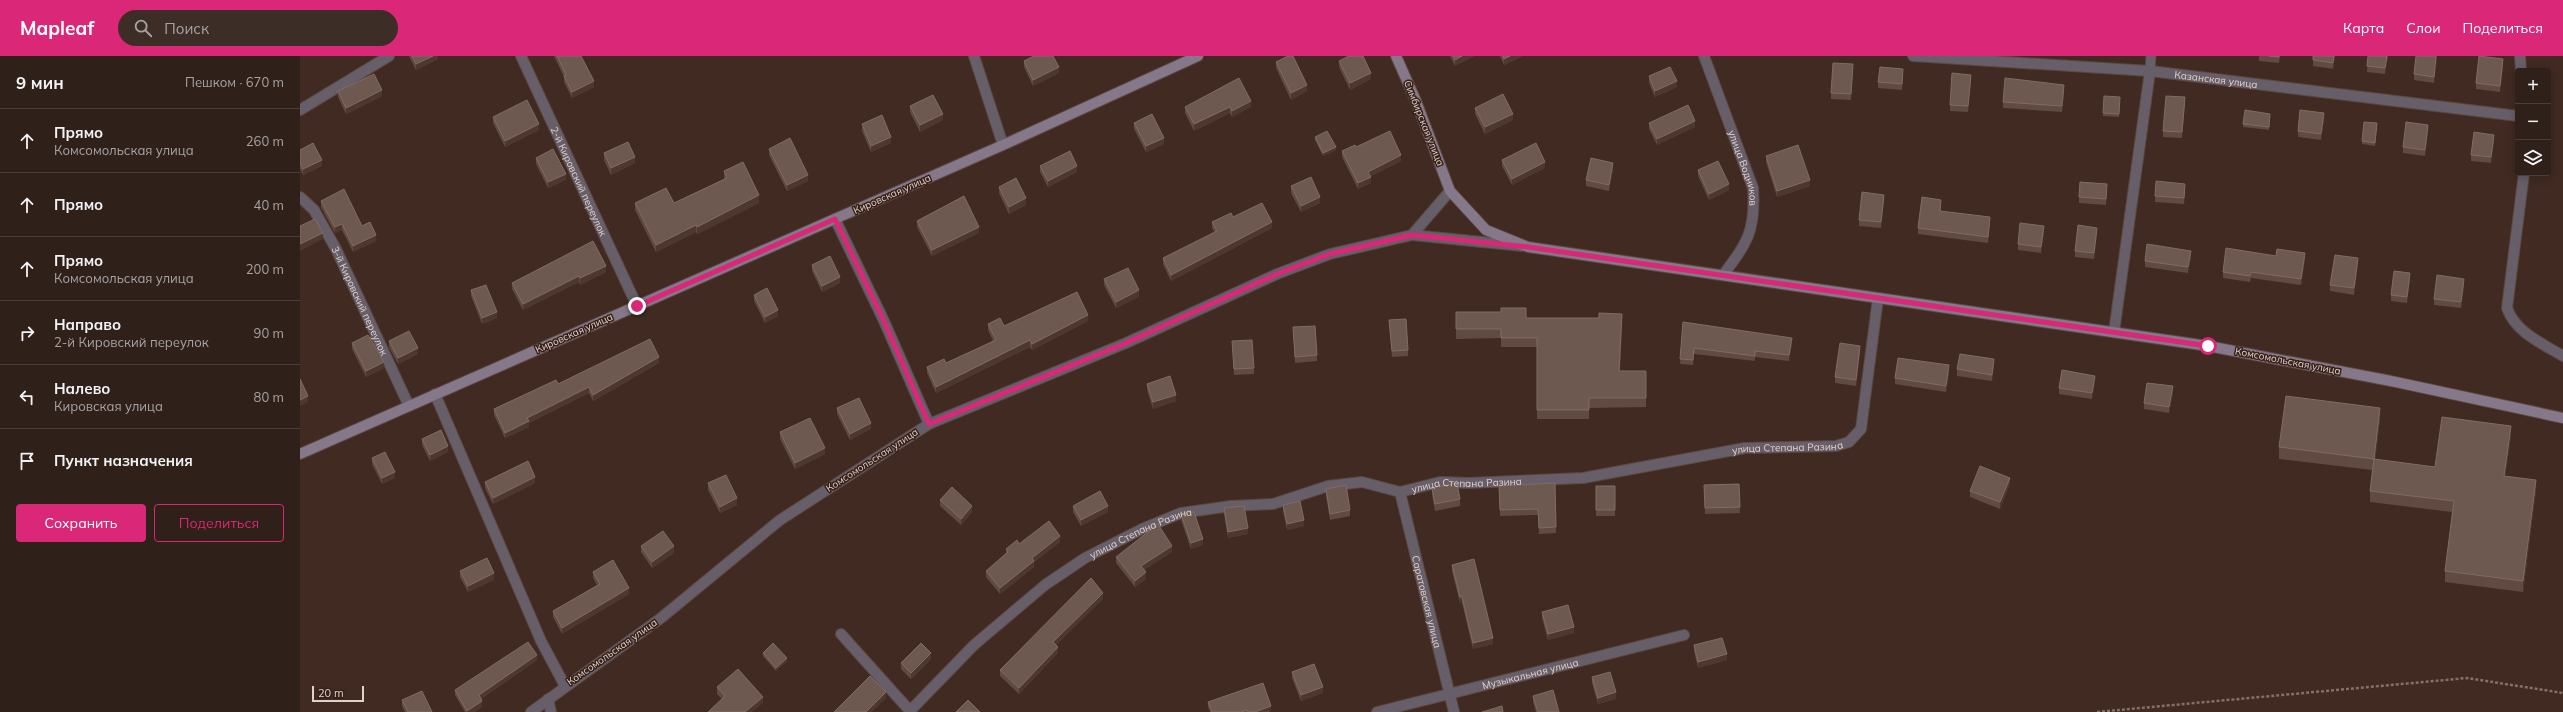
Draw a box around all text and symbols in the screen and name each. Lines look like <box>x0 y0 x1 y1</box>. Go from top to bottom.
search box <box>118 10 398 46</box>
text: Mapleaf <box>20 16 94 40</box>
icon: search <box>132 17 154 39</box>
text: Поиск <box>164 19 209 38</box>
text: Карта <box>2343 19 2384 37</box>
text: Слои <box>2406 19 2441 37</box>
text: Поделиться <box>2463 19 2543 37</box>
street label: Казанская улица <box>2174 68 2258 91</box>
map controls <box>2515 68 2551 176</box>
button: + <box>2515 68 2551 104</box>
text: 9 мин <box>16 72 64 93</box>
text: Пешком · 670 m <box>185 74 284 90</box>
street label: Симбирская улица <box>1401 78 1447 168</box>
button: − <box>2515 104 2551 140</box>
text: Прямо <box>54 123 103 142</box>
street label: 2-й Кировский переулок <box>548 124 610 239</box>
street label: улица Водников <box>1726 128 1760 206</box>
icon: ahead <box>16 130 38 152</box>
text: 260 m <box>246 133 284 149</box>
button: layers <box>2515 140 2551 176</box>
text: Комсомольская улица <box>54 142 194 158</box>
street label: Кировская улица <box>851 171 933 217</box>
icon: ahead <box>16 194 38 216</box>
text: Прямо <box>54 195 103 214</box>
text: 40 m <box>254 197 284 213</box>
street label: 3-й Кировский переулок <box>329 244 391 358</box>
text: Прямо <box>54 251 103 270</box>
icon: ahead <box>16 258 38 280</box>
text: 200 m <box>246 261 284 277</box>
text: Комсомольская улица <box>54 270 194 286</box>
route end <box>628 297 646 315</box>
street label: Кировская улица <box>533 310 615 356</box>
text: Направо <box>54 315 121 334</box>
icon: right <box>16 322 38 344</box>
text: 90 m <box>254 325 284 341</box>
text: 2-й Кировский переулок <box>54 334 209 350</box>
route start <box>2199 337 2217 355</box>
street label: Комсомольская улица <box>2234 344 2342 378</box>
text: Налево <box>54 379 110 398</box>
icon: left <box>16 386 38 408</box>
text: 80 m <box>254 389 284 405</box>
text: Кировская улица <box>54 398 163 414</box>
street label: Комсомольская улица <box>823 425 921 495</box>
street label: улица Степана Разина <box>1731 438 1844 457</box>
icon: arrive <box>16 450 38 472</box>
text: Пункт назначения <box>54 451 193 470</box>
street label: улица Степана Разина <box>1410 474 1522 495</box>
button: Сохранить <box>16 504 146 542</box>
button: Поделиться <box>154 504 284 542</box>
street label: улица Степана Разина <box>1087 505 1193 561</box>
street label: Саратовская улица <box>1409 554 1445 649</box>
street label: Комсомольская улица <box>564 616 660 688</box>
street label: Музыкальная улица <box>1481 655 1580 692</box>
scale bar <box>312 684 364 703</box>
text: 20 m <box>318 686 344 700</box>

